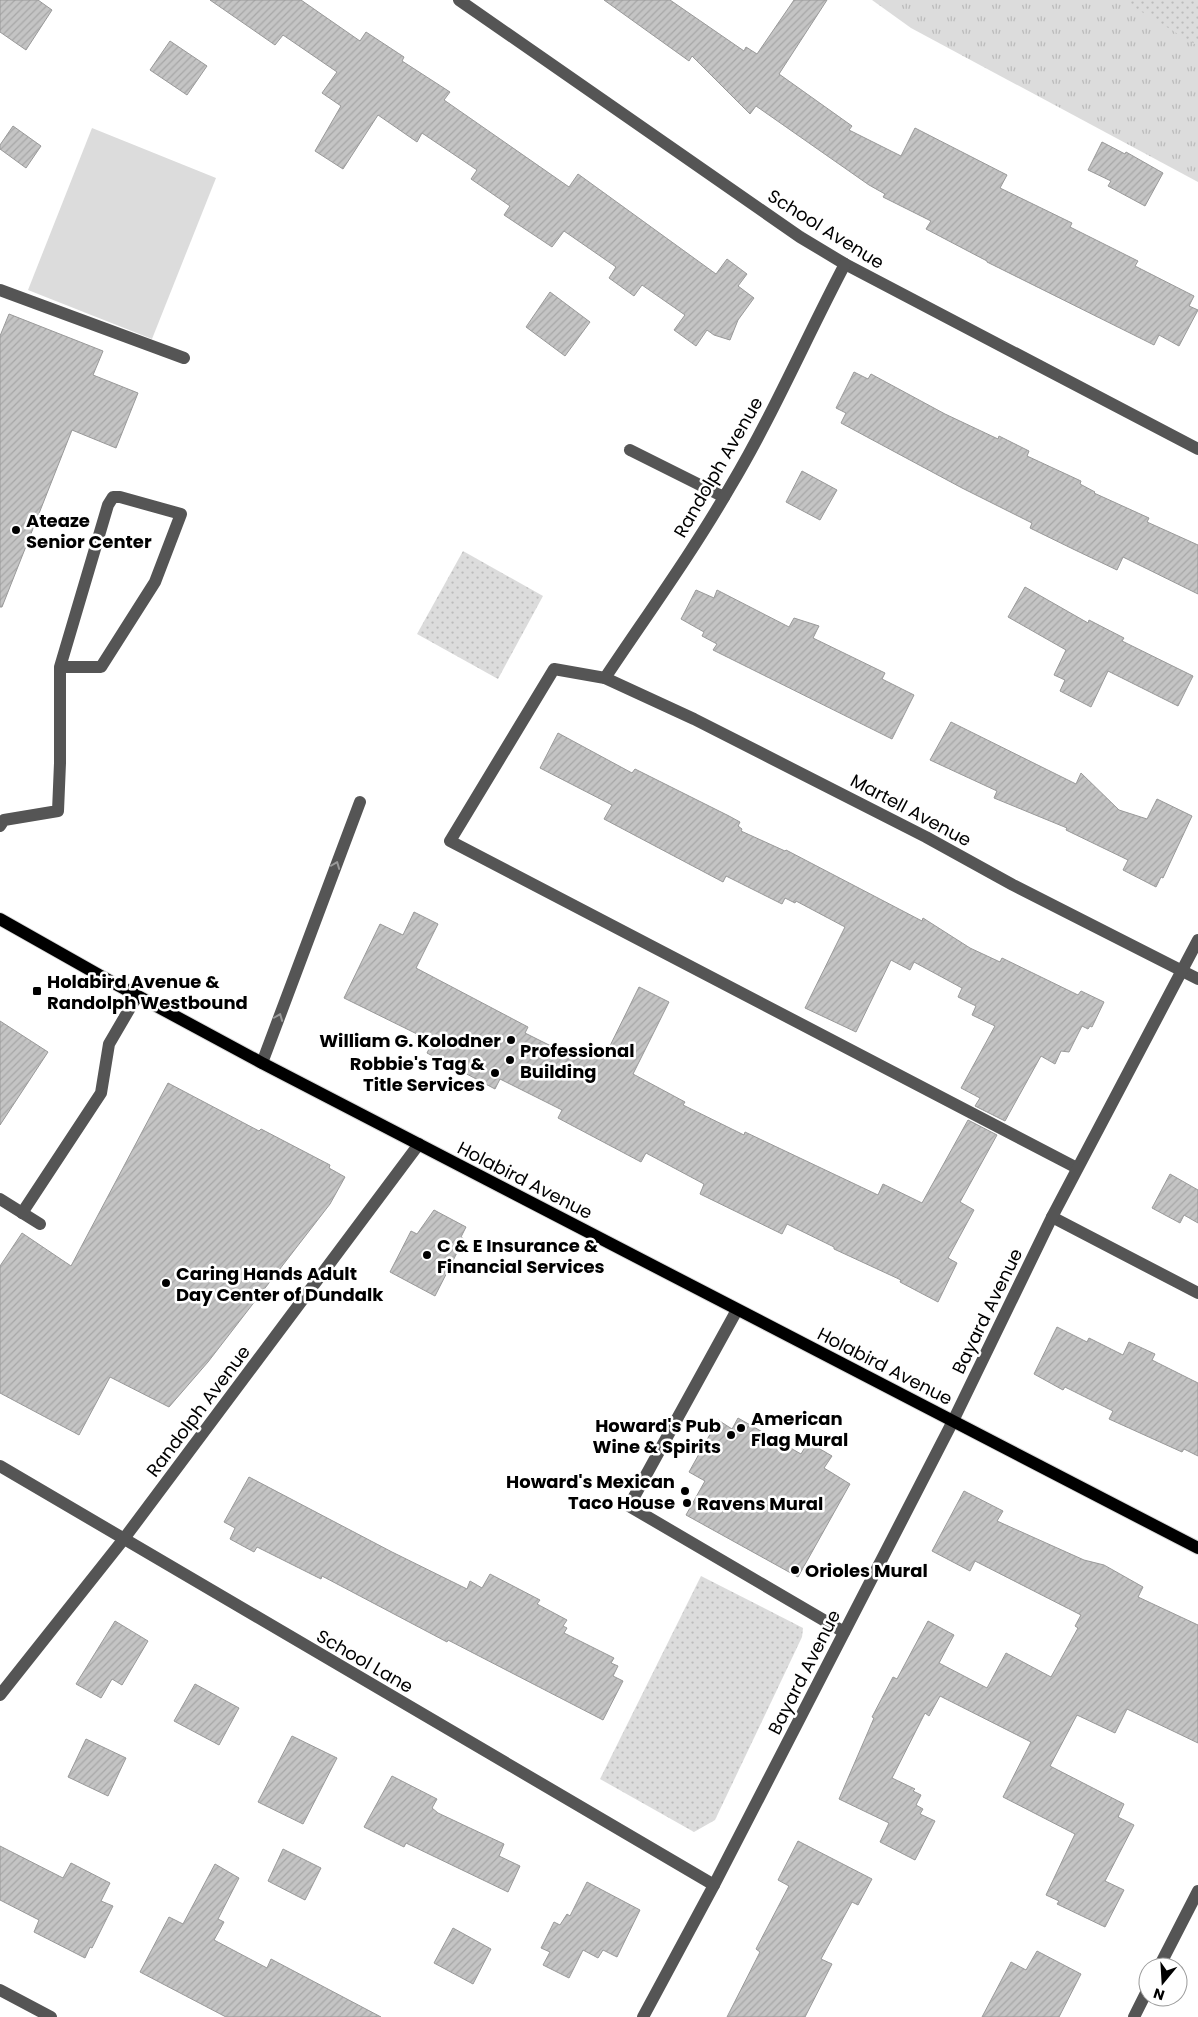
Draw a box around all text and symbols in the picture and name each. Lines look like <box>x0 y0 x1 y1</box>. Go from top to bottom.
street label: School Avenue <box>763 183 889 275</box>
street label: Randolph Avenue <box>667 392 769 542</box>
place label: Ateaze Senior Center <box>26 508 152 554</box>
marker: Ateaze Senior Center <box>10 524 22 536</box>
street label: Martell Avenue <box>846 768 976 852</box>
one-way arrow <box>330 861 340 870</box>
place label: Holabird Avenue & Randolph Westbound <box>47 969 248 1015</box>
marker: Holabird Avenue & Randolph Westbound <box>31 985 43 997</box>
one-way arrow <box>273 1014 283 1022</box>
place label: William G. Kolodner <box>319 1028 501 1053</box>
marker: William G. Kolodner <box>505 1034 517 1046</box>
place label: Professional Building <box>520 1038 635 1084</box>
place label: Robbie's Tag & Title Services <box>350 1051 486 1097</box>
marker: Professional Building <box>504 1054 516 1066</box>
marker: Robbie's Tag & Title Services <box>489 1067 501 1079</box>
street label: Holabird Avenue <box>453 1135 597 1225</box>
place label: C & E Insurance & Financial Services <box>437 1233 605 1279</box>
street label: Bayard Avenue <box>946 1244 1028 1378</box>
marker: C & E Insurance & Financial Services <box>421 1249 433 1261</box>
place label: Caring Hands Adult Day Center of Dundalk <box>176 1261 384 1307</box>
marker: Caring Hands Adult Day Center of Dundalk <box>160 1277 172 1289</box>
street label: Holabird Avenue <box>813 1321 957 1411</box>
street label: Randolph Avenue <box>140 1340 256 1482</box>
place label: American Flag Mural <box>751 1406 848 1452</box>
place label: Howard's Pub Wine & Spirits <box>593 1413 721 1459</box>
marker: American Flag Mural <box>735 1422 747 1434</box>
marker: Howard's Pub Wine & Spirits <box>725 1429 737 1441</box>
place label: Howard's Mexican Taco House <box>506 1469 675 1515</box>
marker: Howard's Mexican Taco House <box>679 1485 691 1497</box>
place label: Ravens Mural <box>697 1491 823 1516</box>
marker: Ravens Mural <box>681 1497 693 1509</box>
place label: Orioles Mural <box>805 1558 928 1583</box>
marker: Orioles Mural <box>789 1564 801 1576</box>
street label: Bayard Avenue <box>762 1605 846 1739</box>
street label: School Lane <box>312 1623 418 1699</box>
north arrow <box>1138 1957 1188 2007</box>
text: N <box>1151 1983 1167 2006</box>

